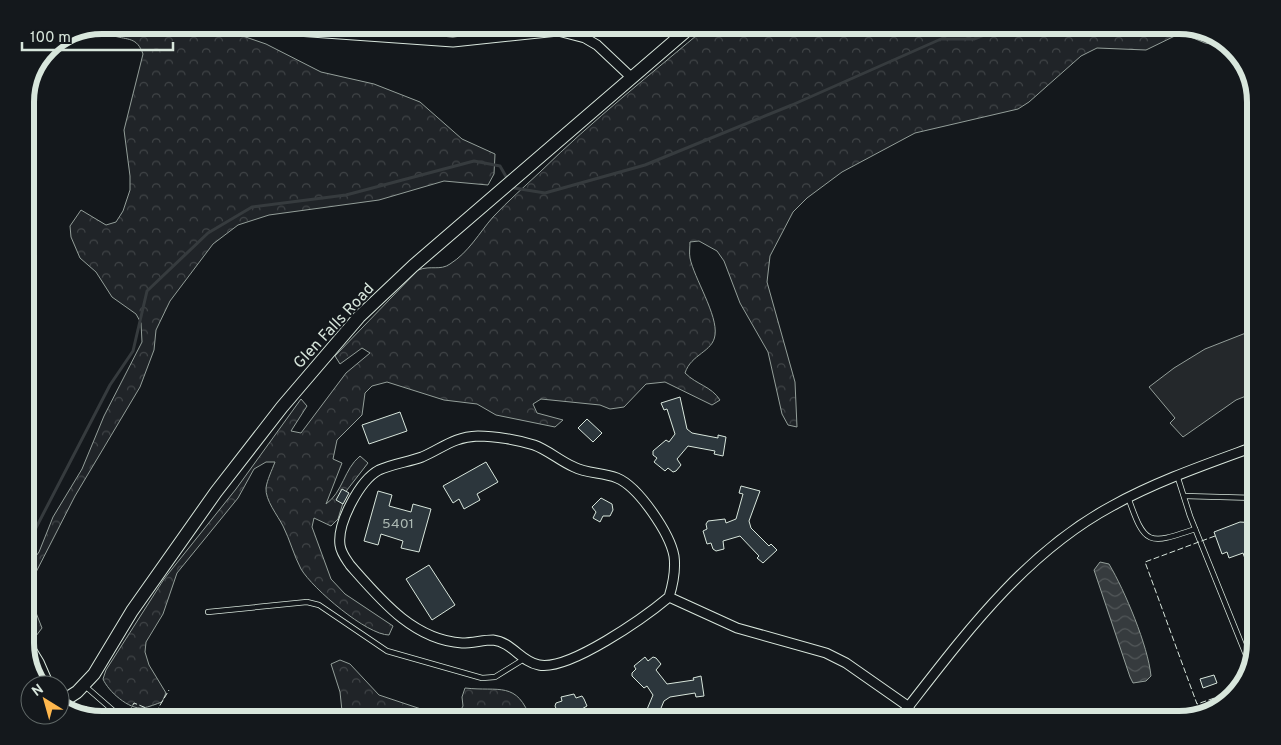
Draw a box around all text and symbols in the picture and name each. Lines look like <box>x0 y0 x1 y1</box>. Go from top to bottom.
scale bar <box>22 20 174 52</box>
text: 100 m <box>30 29 71 48</box>
street label: Glen Falls Road <box>290 279 379 373</box>
house number: 5401 <box>382 516 414 533</box>
north arrow <box>20 675 70 725</box>
text: N <box>29 681 47 701</box>

